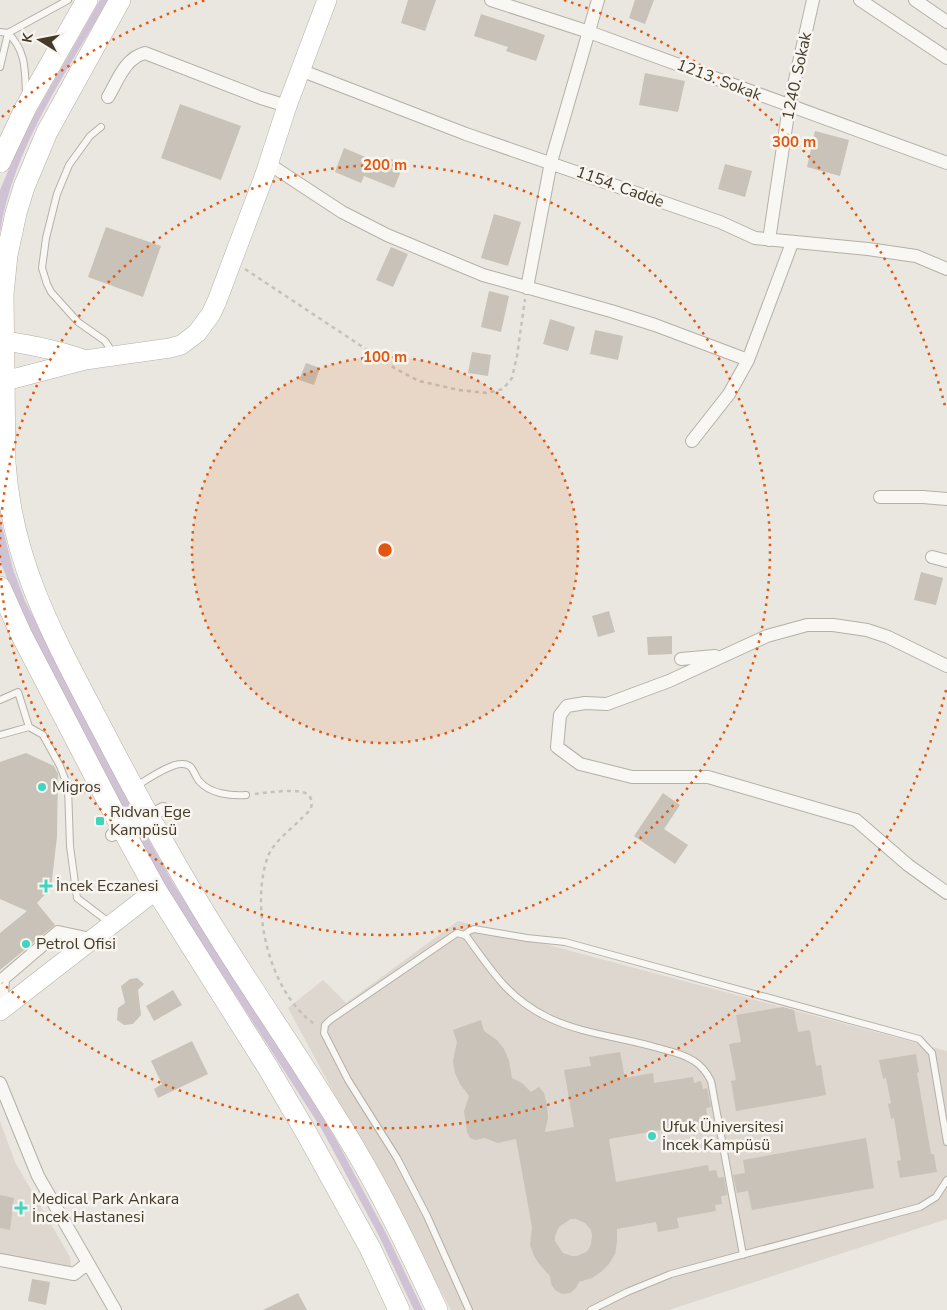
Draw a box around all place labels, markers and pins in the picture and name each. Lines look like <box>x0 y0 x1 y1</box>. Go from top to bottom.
centre of rings <box>376 541 394 559</box>
place label: Migros <box>52 776 101 798</box>
marker: Migros <box>36 781 48 793</box>
place label: Rıdvan Ege Kampüsü <box>110 801 191 841</box>
marker: Rıdvan Ege Kampüsü <box>94 815 106 827</box>
place label: İncek Eczanesi <box>56 875 159 897</box>
marker: İncek Eczanesi <box>40 880 52 892</box>
place label: Petrol Ofisi <box>36 933 116 955</box>
marker: Petrol Ofisi <box>20 938 32 950</box>
place label: Ufuk Üniversitesi İncek Kampüsü <box>662 1116 784 1156</box>
marker: Ufuk Üniversitesi İncek Kampüsü <box>646 1130 658 1142</box>
place label: Medical Park Ankara İncek Hastanesi <box>32 1188 179 1228</box>
marker: Medical Park Ankara İncek Hastanesi <box>14 1201 28 1215</box>

